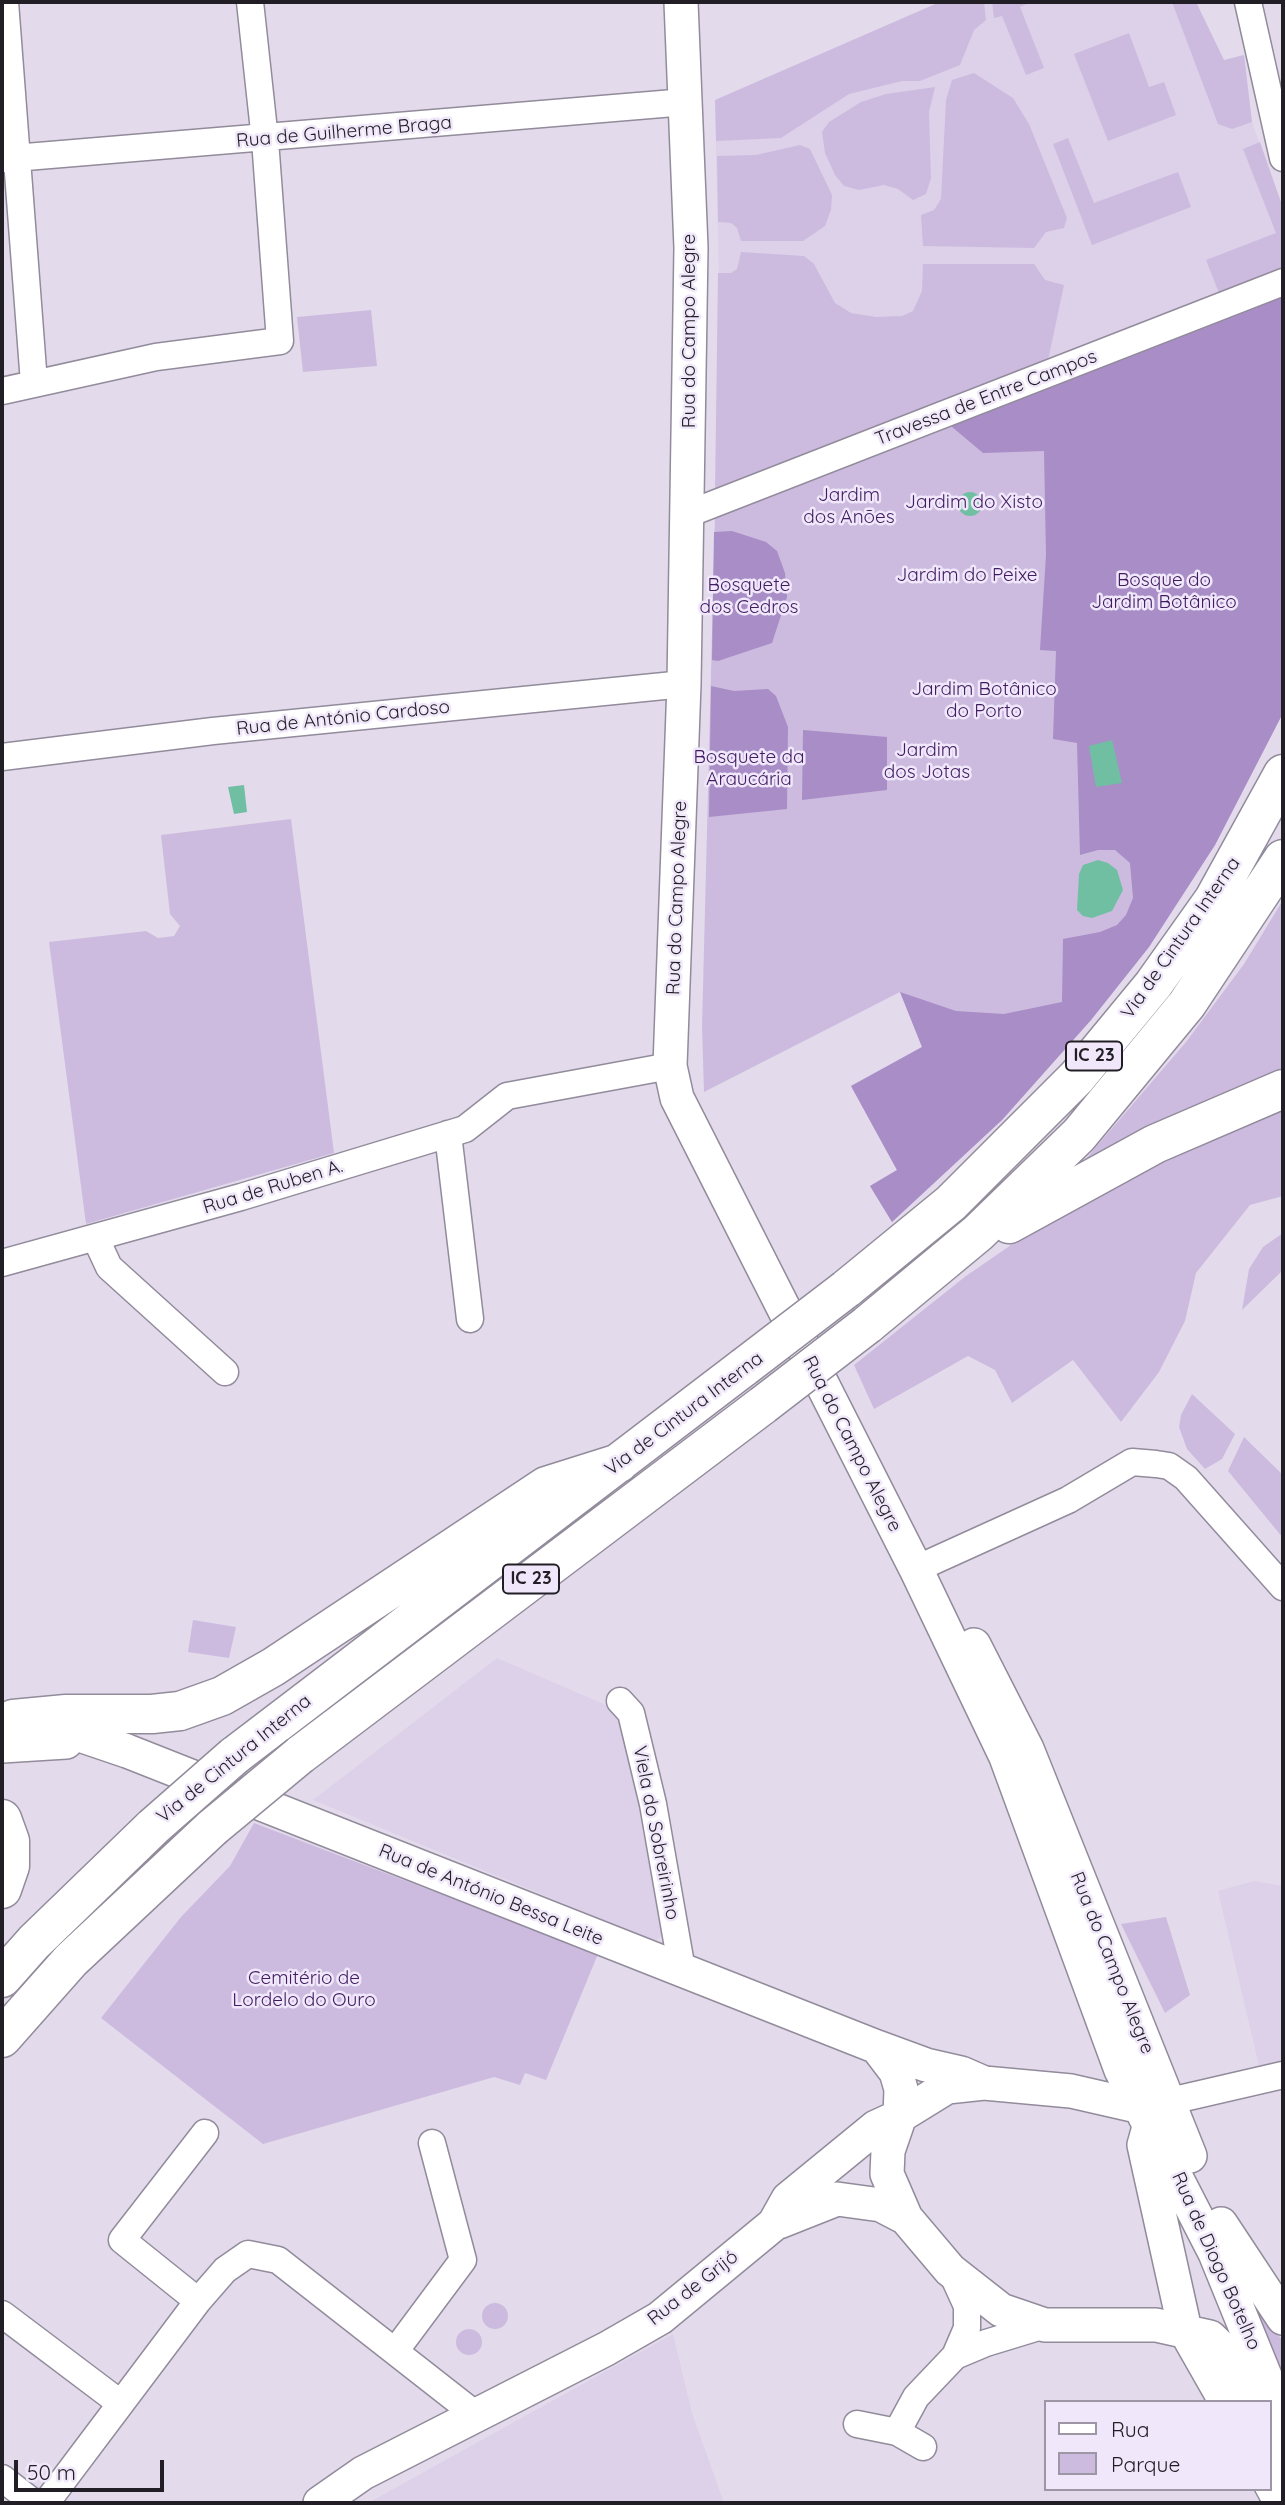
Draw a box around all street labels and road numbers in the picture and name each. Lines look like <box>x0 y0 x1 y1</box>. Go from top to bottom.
street label: Rua de Guilherme Braga <box>235 111 453 153</box>
street label: Rua do Campo Alegre <box>678 234 700 428</box>
street label: Travessa de Entre Campos <box>872 345 1100 451</box>
street label: Rua de António Cardoso <box>235 695 451 741</box>
street label: Rua do Campo Alegre <box>662 801 692 995</box>
street label: Via de Cintura Interna <box>1117 853 1245 1023</box>
road number: IC 23 <box>1066 1042 1122 1070</box>
street label: Rua de Ruben A. <box>200 1155 346 1219</box>
street label: Via de Cintura Interna <box>600 1347 768 1481</box>
street label: Rua do Campo Alegre <box>798 1352 906 1536</box>
road number: IC 23 <box>503 1564 559 1594</box>
street label: Via de Cintura Interna <box>152 1690 316 1828</box>
street label: Viela do Sobreirinho <box>628 1744 684 1922</box>
street label: Rua de António Bessa Leite <box>375 1839 607 1951</box>
street label: Rua do Campo Alegre <box>1065 1869 1159 2057</box>
street label: Rua de Diogo Botelho <box>1166 2168 1266 2354</box>
street label: Rua de Grijó <box>643 2246 743 2330</box>

